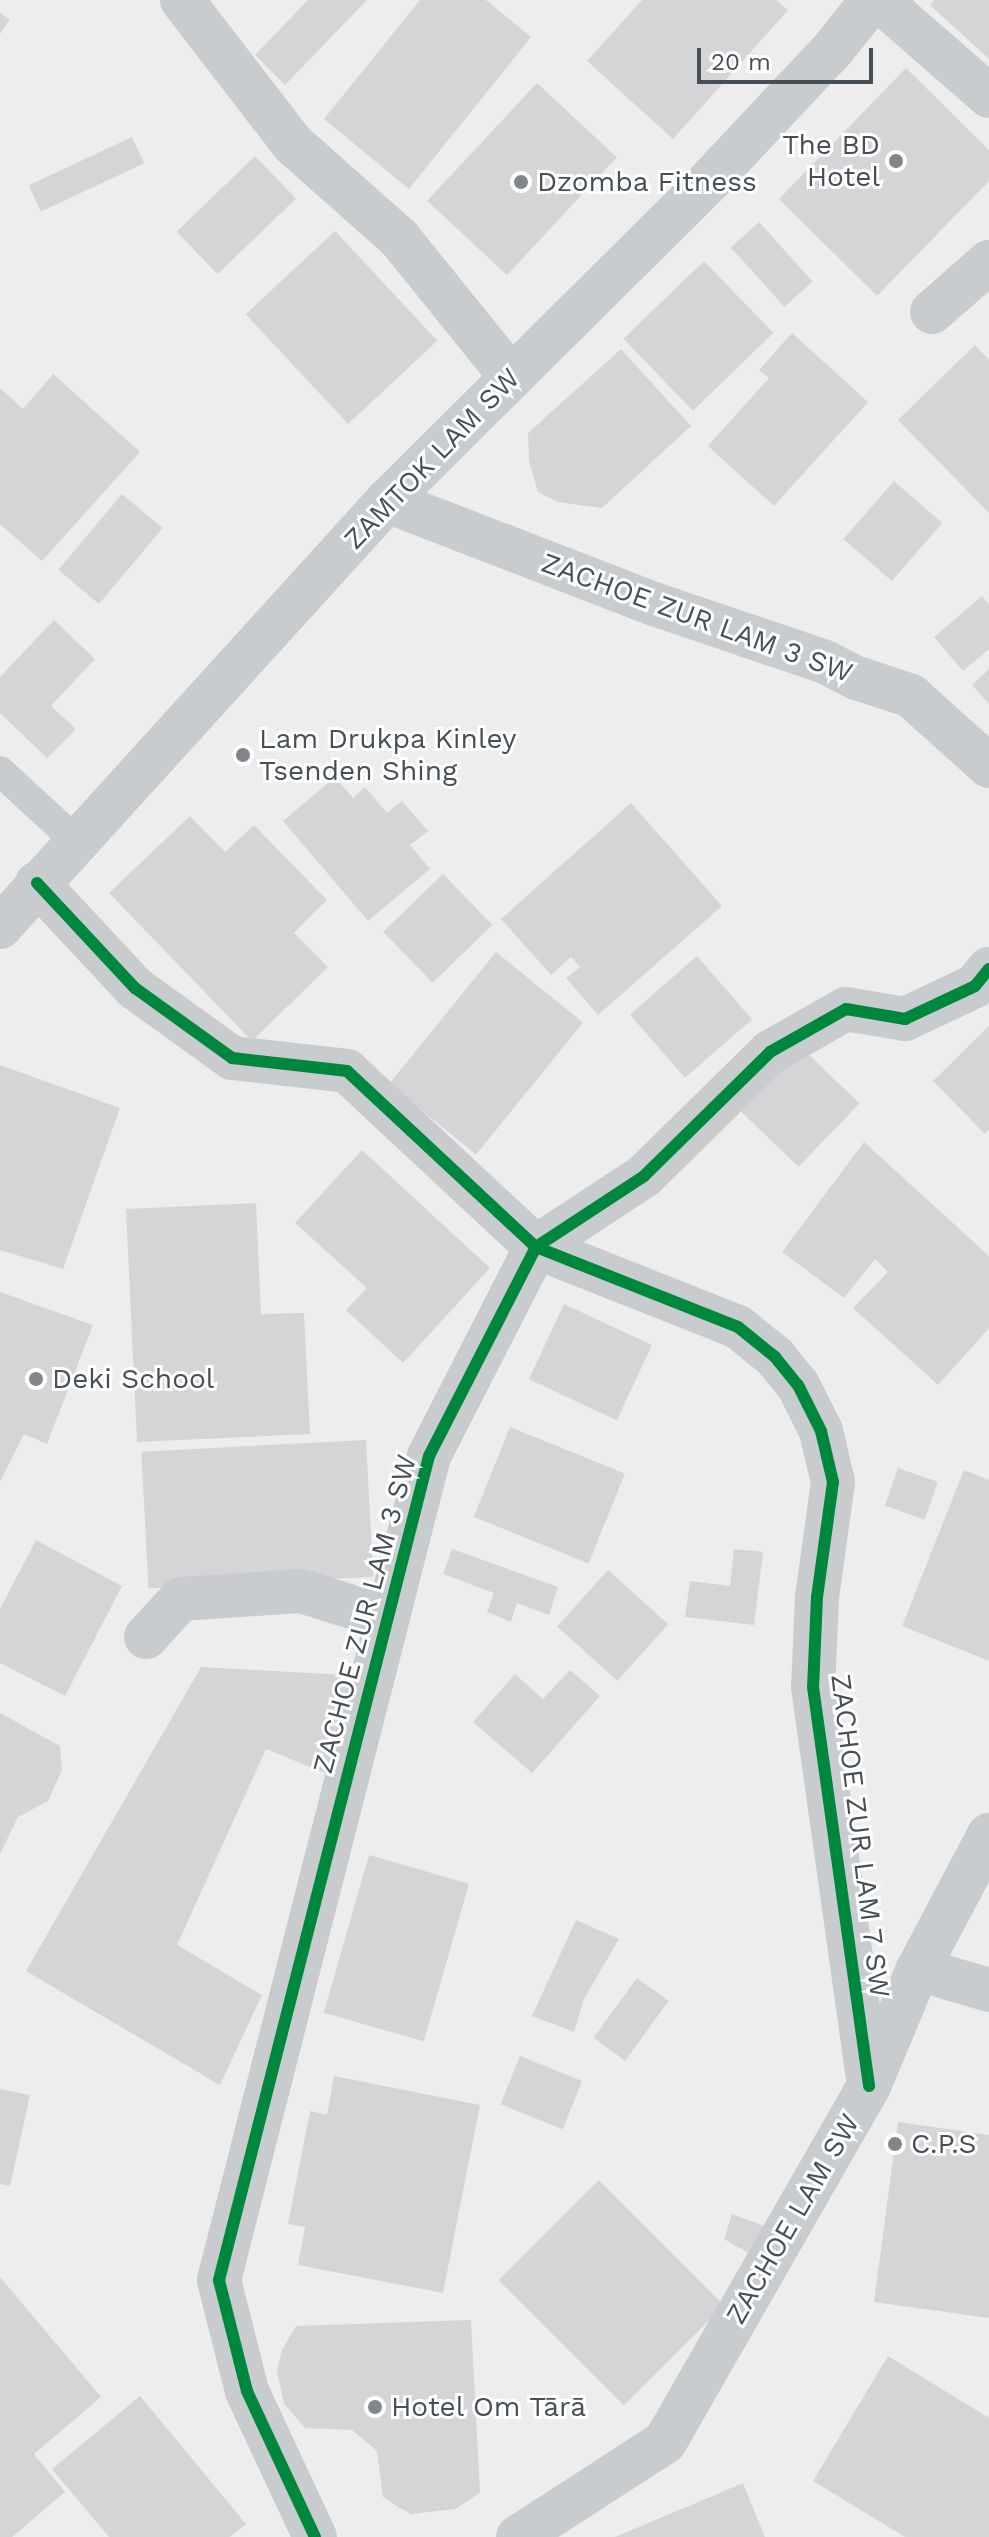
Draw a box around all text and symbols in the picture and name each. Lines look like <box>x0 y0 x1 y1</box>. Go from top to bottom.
scale bar <box>701 32 877 82</box>
text: 20 m <box>711 48 771 76</box>
place label: The BD Hotel <box>782 128 880 194</box>
marker: The BD Hotel <box>887 152 905 170</box>
place label: Dzomba Fitness <box>537 165 757 199</box>
marker: Dzomba Fitness <box>512 173 530 191</box>
street label: ZAMTOK LAM SW <box>337 362 527 556</box>
street label: ZACHOE ZUR LAM 3 SW <box>537 546 857 690</box>
place label: Lam Drukpa Kinley Tsenden Shing <box>259 722 517 788</box>
marker: Lam Drukpa Kinley Tsenden Shing <box>234 746 252 764</box>
place label: Deki School <box>52 1362 214 1396</box>
marker: Deki School <box>27 1370 45 1388</box>
street label: ZACHOE ZUR LAM 3 SW <box>306 1451 424 1777</box>
street label: ZACHOE ZUR LAM 7 SW <box>823 1671 897 2001</box>
street label: ZACHOE LAM SW <box>719 2108 867 2330</box>
place label: C.P.S <box>911 2127 977 2161</box>
marker: C.P.S <box>886 2135 904 2153</box>
place label: Hotel Om Tārā <box>391 2390 588 2424</box>
marker: Hotel Om Tārā <box>366 2398 384 2416</box>

